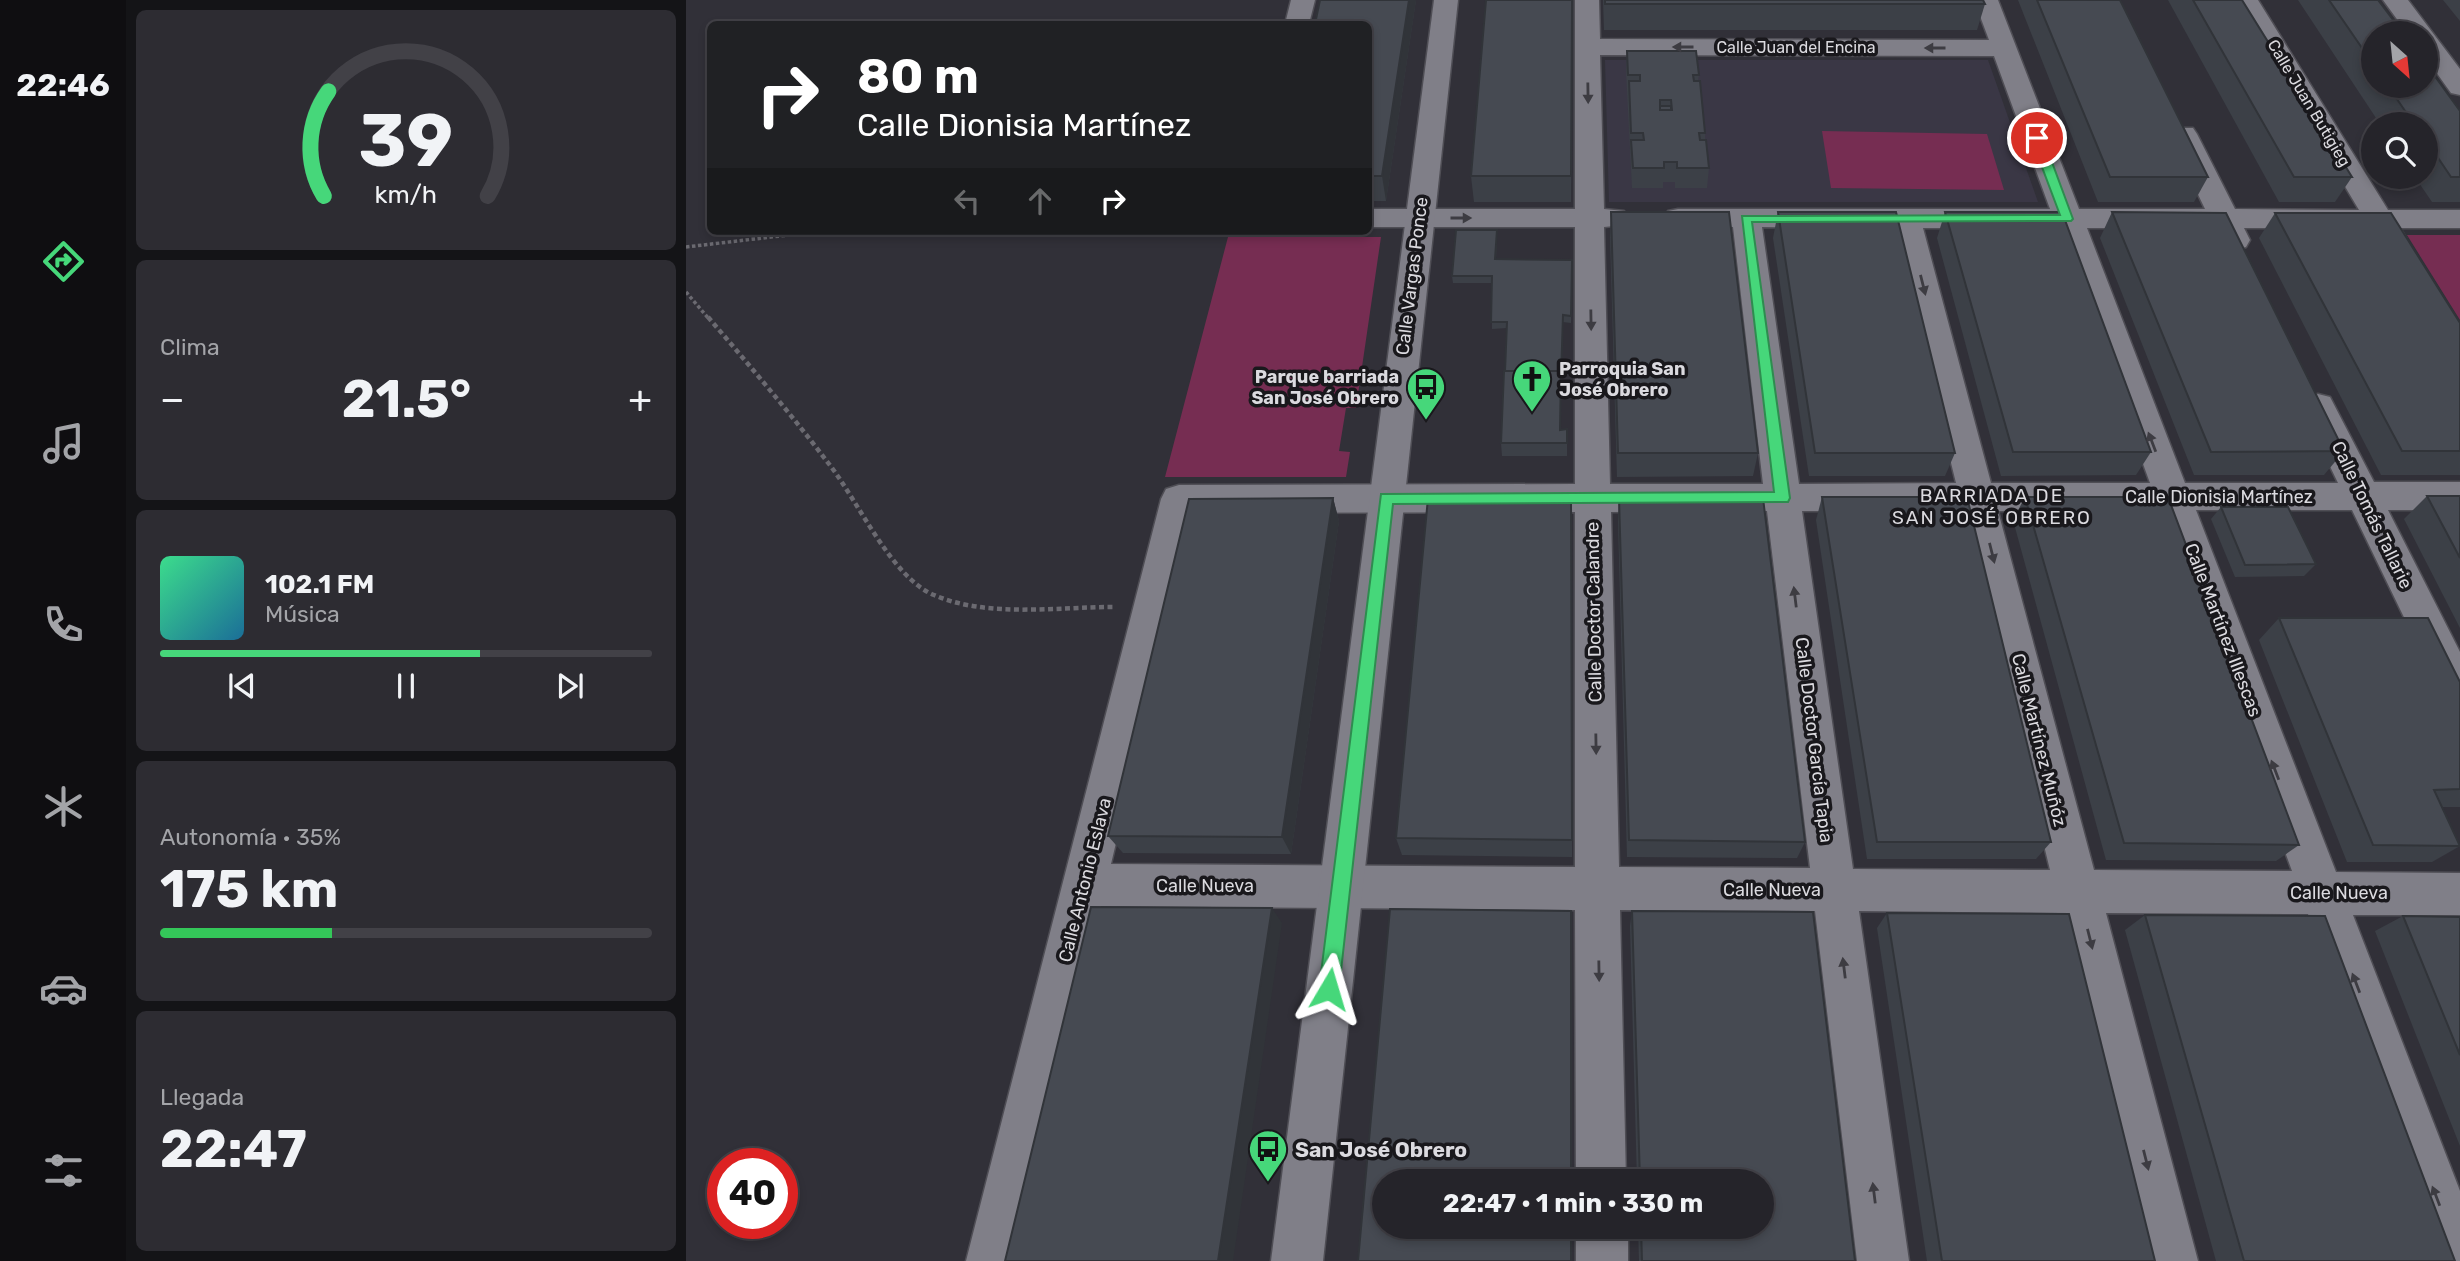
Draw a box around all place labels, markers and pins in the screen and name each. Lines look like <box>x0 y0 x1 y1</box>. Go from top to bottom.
pin <box>2007 108 2067 168</box>
church icon: Parroquia San José Obrero <box>1511 358 1553 413</box>
place label: Parroquia San José Obrero <box>1559 358 1685 401</box>
place label: Parque barriada San José Obrero <box>1251 366 1399 409</box>
bus stop icon: Parque barriada San José Obrero <box>1405 366 1447 421</box>
bus stop icon: San José Obrero <box>1247 1128 1289 1183</box>
place label: San José Obrero <box>1295 1137 1467 1162</box>

